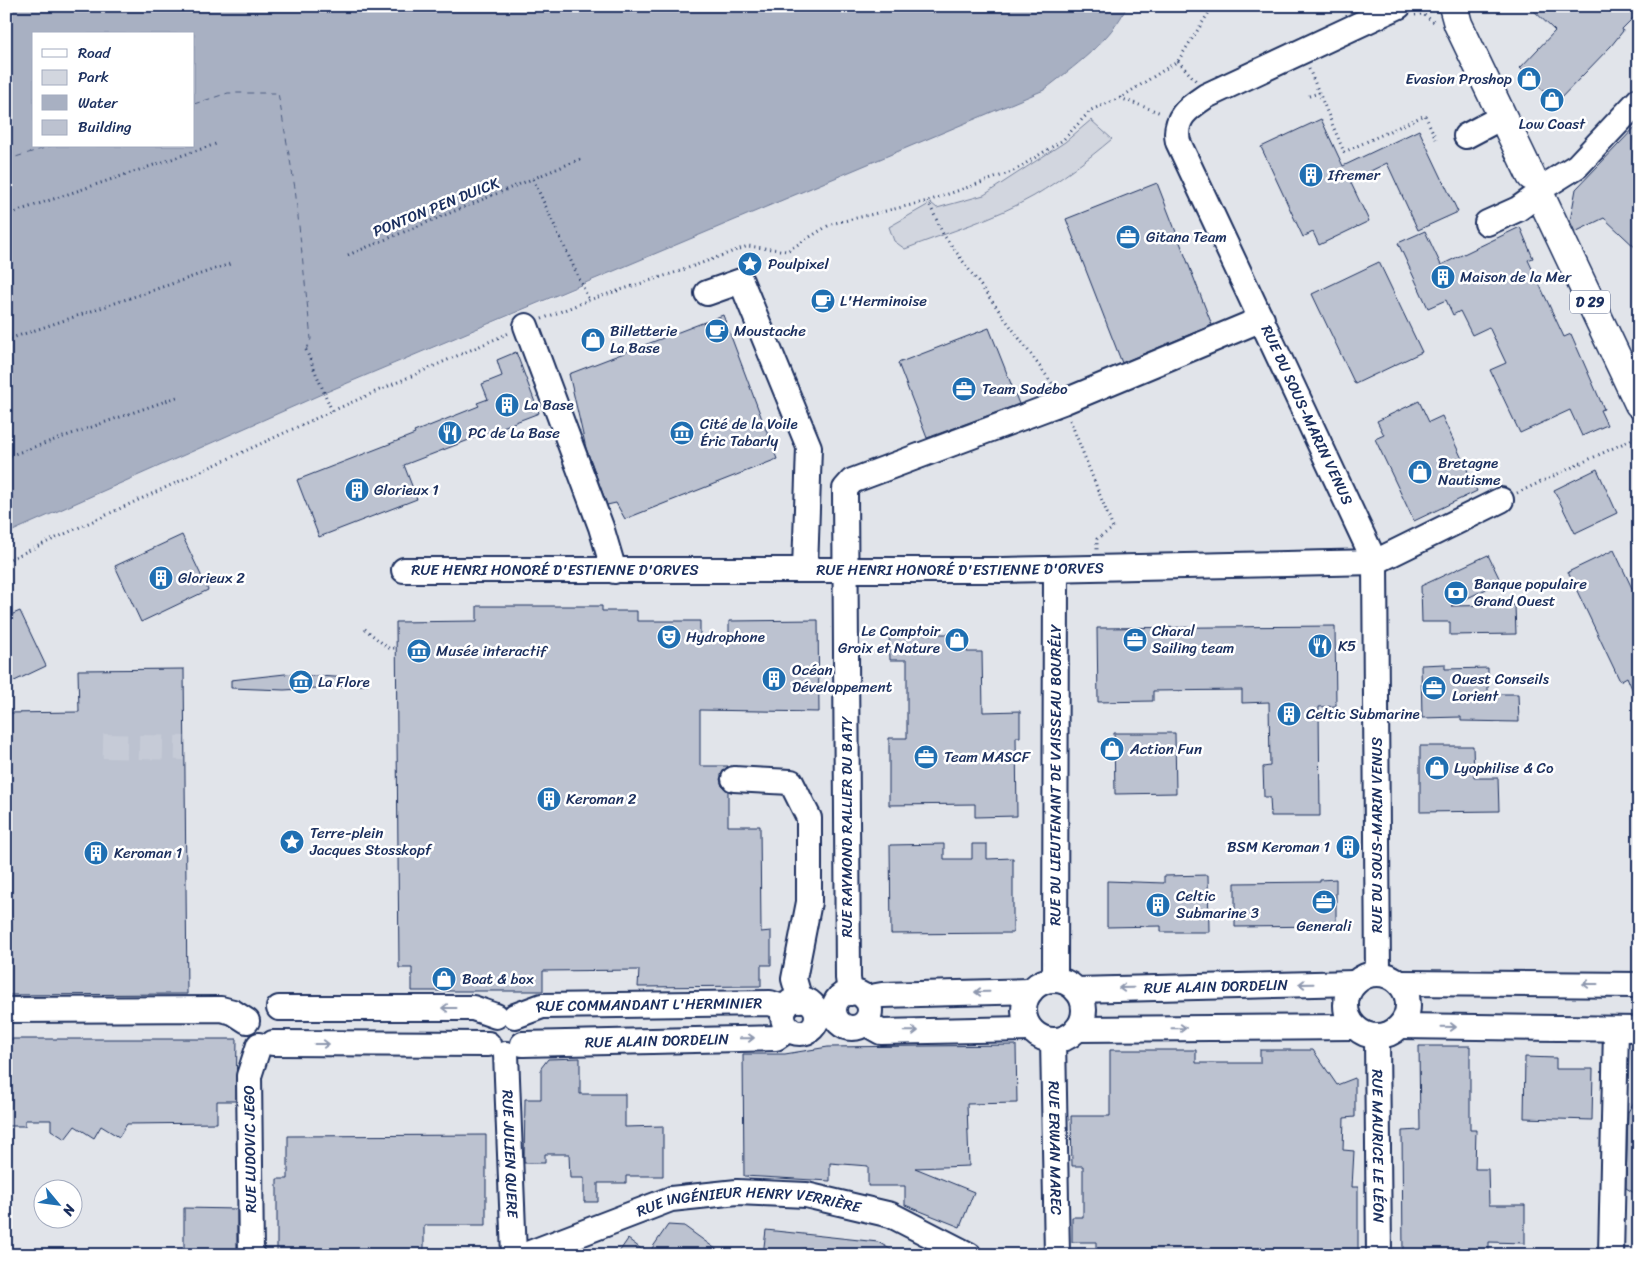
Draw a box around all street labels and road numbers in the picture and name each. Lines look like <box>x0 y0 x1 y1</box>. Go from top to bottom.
street label: PONTON PEN DUICK <box>369 170 503 244</box>
road number: D 29 <box>1570 290 1610 314</box>
street label: RUE DU SOUS-MARIN VENUS <box>1254 321 1360 510</box>
street label: RUE HENRI HONORÉ D'ESTIENNE D'ORVES <box>816 555 1105 583</box>
street label: RUE HENRI HONORÉ D'ESTIENNE D'ORVES <box>411 557 699 583</box>
street label: RUE DU LIEUTENANT DE VAISSEAU BOURÉLY <box>1042 624 1069 926</box>
street label: RUE RAYMOND RALLIER DU BATY <box>834 716 860 938</box>
street label: RUE DU SOUS-MARIN VENUS <box>1364 736 1390 933</box>
street label: RUE ALAIN DORDELIN <box>1144 972 1289 1001</box>
street label: RUE COMMANDANT L'HERMINIER <box>532 990 762 1020</box>
street label: RUE ALAIN DORDELIN <box>585 1026 730 1056</box>
street label: RUE MAURICE LE LÉON <box>1364 1069 1392 1223</box>
street label: RUE ERWAN MAREC <box>1041 1081 1069 1216</box>
street label: RUE LUDOVIC JEGO <box>236 1085 264 1213</box>
street label: RUE JULIEN QUERE <box>494 1089 526 1220</box>
street label: RUE INGÉNIEUR HENRY VERRIÈRE <box>632 1179 865 1224</box>

